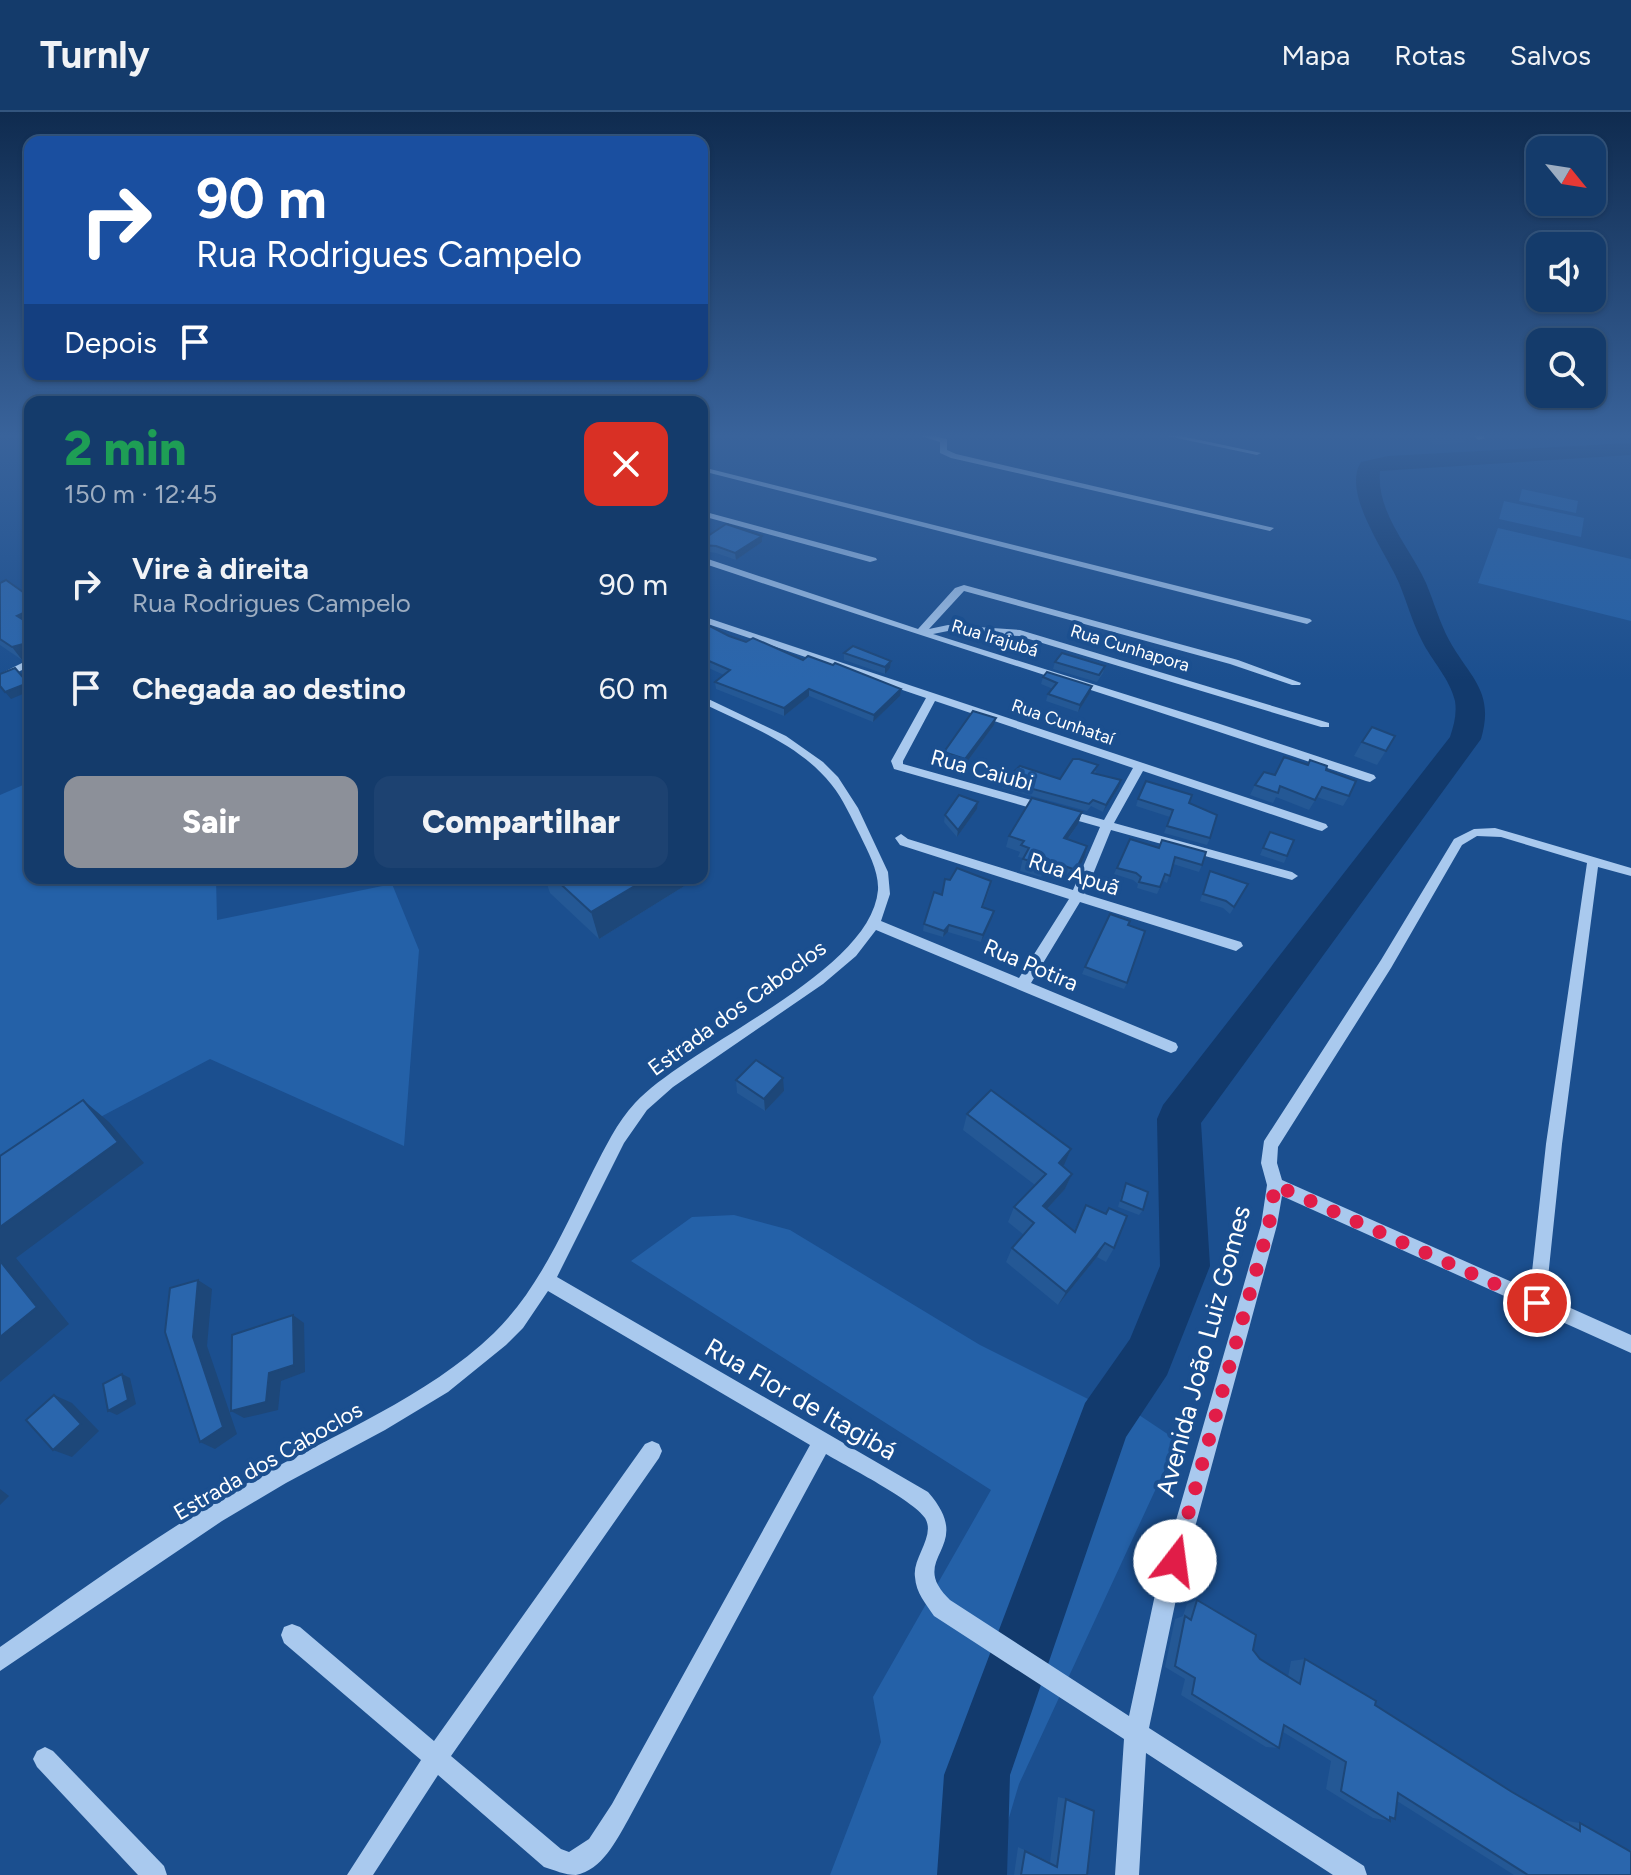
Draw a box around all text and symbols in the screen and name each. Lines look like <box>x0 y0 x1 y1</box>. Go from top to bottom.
text: Turnly <box>40 32 150 78</box>
text: Mapa <box>1281 38 1350 72</box>
text: Rotas <box>1394 38 1466 72</box>
text: Salvos <box>1510 38 1591 72</box>
north arrow <box>1526 136 1606 216</box>
map controls <box>1526 136 1606 408</box>
text: 90 m <box>196 165 327 232</box>
icon: right <box>64 168 168 272</box>
button: sound <box>1526 232 1606 312</box>
text: Rua Rodrigues Campelo <box>196 233 582 276</box>
icon: arrive <box>173 320 217 364</box>
text: Depois <box>64 324 157 361</box>
button: search <box>1526 328 1606 408</box>
text: 2 min <box>64 419 187 477</box>
button: close <box>584 422 668 506</box>
text: 150 m · 12:45 <box>64 478 217 510</box>
text: Vire à direita <box>132 550 309 587</box>
icon: right <box>64 562 108 606</box>
text: 90 m <box>599 566 668 603</box>
text: Rua Rodrigues Campelo <box>132 587 411 619</box>
street label: Rua Irajubá <box>949 614 1041 662</box>
street label: Rua Cunhapora <box>1068 619 1192 677</box>
icon: arrive <box>64 666 108 710</box>
text: Chegada ao destino <box>132 670 406 707</box>
text: 60 m <box>599 670 668 707</box>
street label: Rua Cunhataí <box>1009 694 1118 750</box>
street label: Rua Caiubi <box>928 743 1036 797</box>
button: Sair <box>64 776 358 868</box>
button: Compartilhar <box>374 776 668 868</box>
street label: Rua Apuã <box>1025 847 1123 901</box>
street label: Rua Potira <box>980 933 1082 997</box>
street label: Estrada dos Caboclos <box>643 934 831 1082</box>
street label: Avenida João Luiz Gomes <box>1149 1202 1257 1500</box>
pin <box>1503 1269 1571 1337</box>
icon: arrive <box>1515 1281 1559 1325</box>
street label: Rua Flor de Itagibá <box>699 1331 903 1467</box>
street label: Estrada dos Caboclos <box>169 1396 367 1526</box>
position arrow <box>1133 1519 1217 1603</box>

